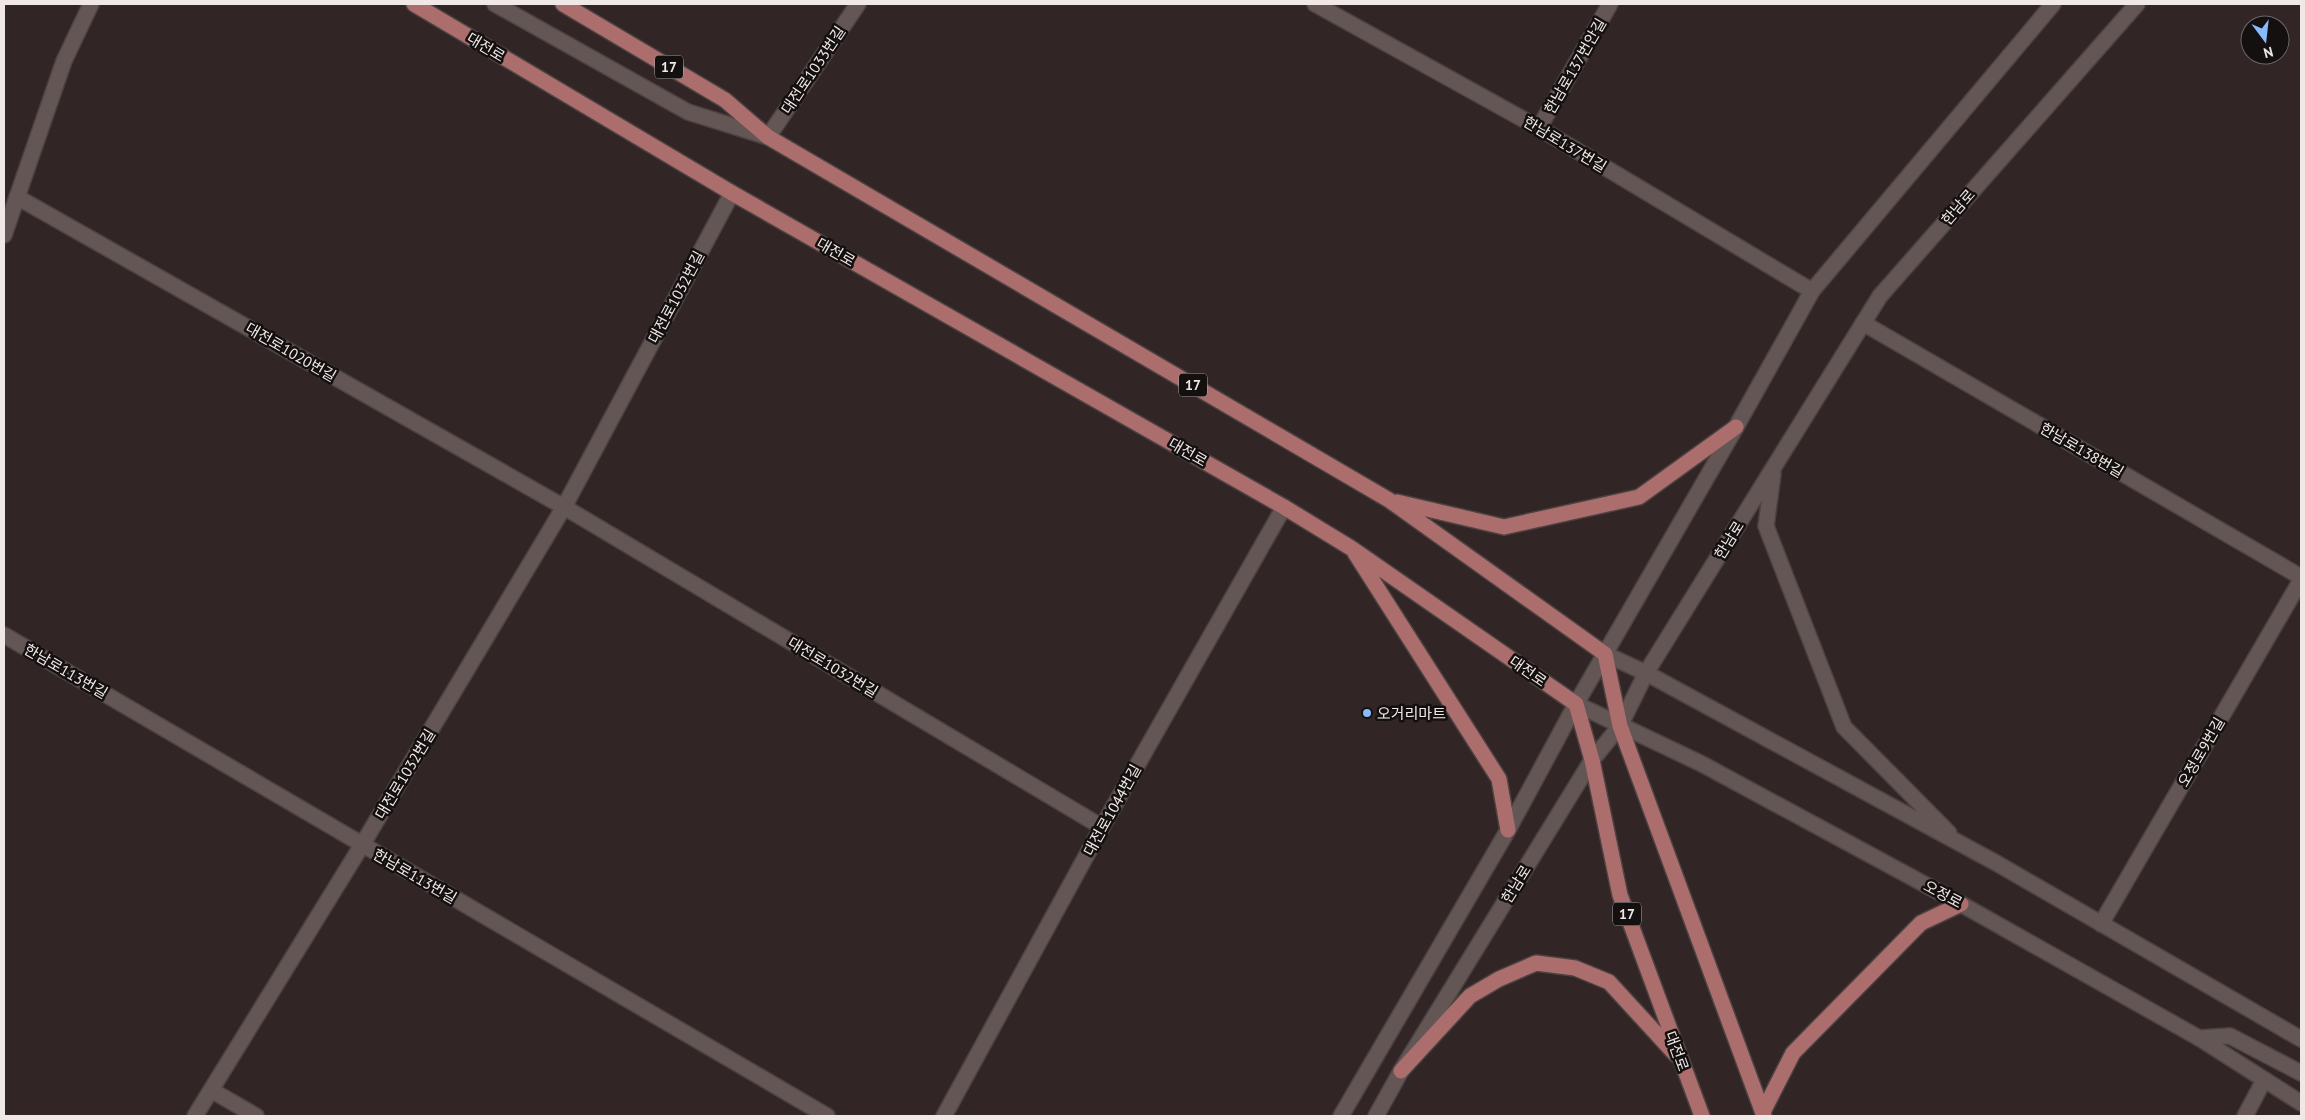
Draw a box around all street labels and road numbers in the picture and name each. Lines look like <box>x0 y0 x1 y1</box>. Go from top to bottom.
street label: 한남로137번안길 <box>1540 15 1610 117</box>
street label: 대전로1033번길 <box>777 23 849 117</box>
street label: 대전로 <box>463 28 509 66</box>
road number: 17 <box>655 56 683 78</box>
street label: 한남로137번길 <box>1520 112 1610 176</box>
street label: 한남로 <box>1937 185 1979 229</box>
street label: 대전로 <box>813 233 859 271</box>
street label: 대전로1032번길 <box>644 248 708 346</box>
street label: 대전로1020번길 <box>242 318 340 386</box>
road number: 17 <box>1179 374 1207 396</box>
street label: 한남로138번길 <box>2037 418 2127 482</box>
street label: 대전로 <box>1165 433 1211 471</box>
street label: 한남로 <box>1710 517 1748 563</box>
street label: 대전로1032번길 <box>785 633 881 701</box>
street label: 한남로113번길 <box>21 639 111 703</box>
street label: 대전로 <box>1506 651 1550 691</box>
street label: 오정로9번길 <box>2173 714 2229 790</box>
street label: 대전로1032번길 <box>371 726 439 822</box>
street label: 대전로1044번길 <box>1079 761 1145 859</box>
street label: 한남로113번길 <box>370 844 460 908</box>
street label: 한남로 <box>1497 861 1535 907</box>
street label: 오정로 <box>1920 876 1966 912</box>
road number: 17 <box>1613 902 1641 926</box>
street label: 대전로 <box>1661 1028 1693 1074</box>

